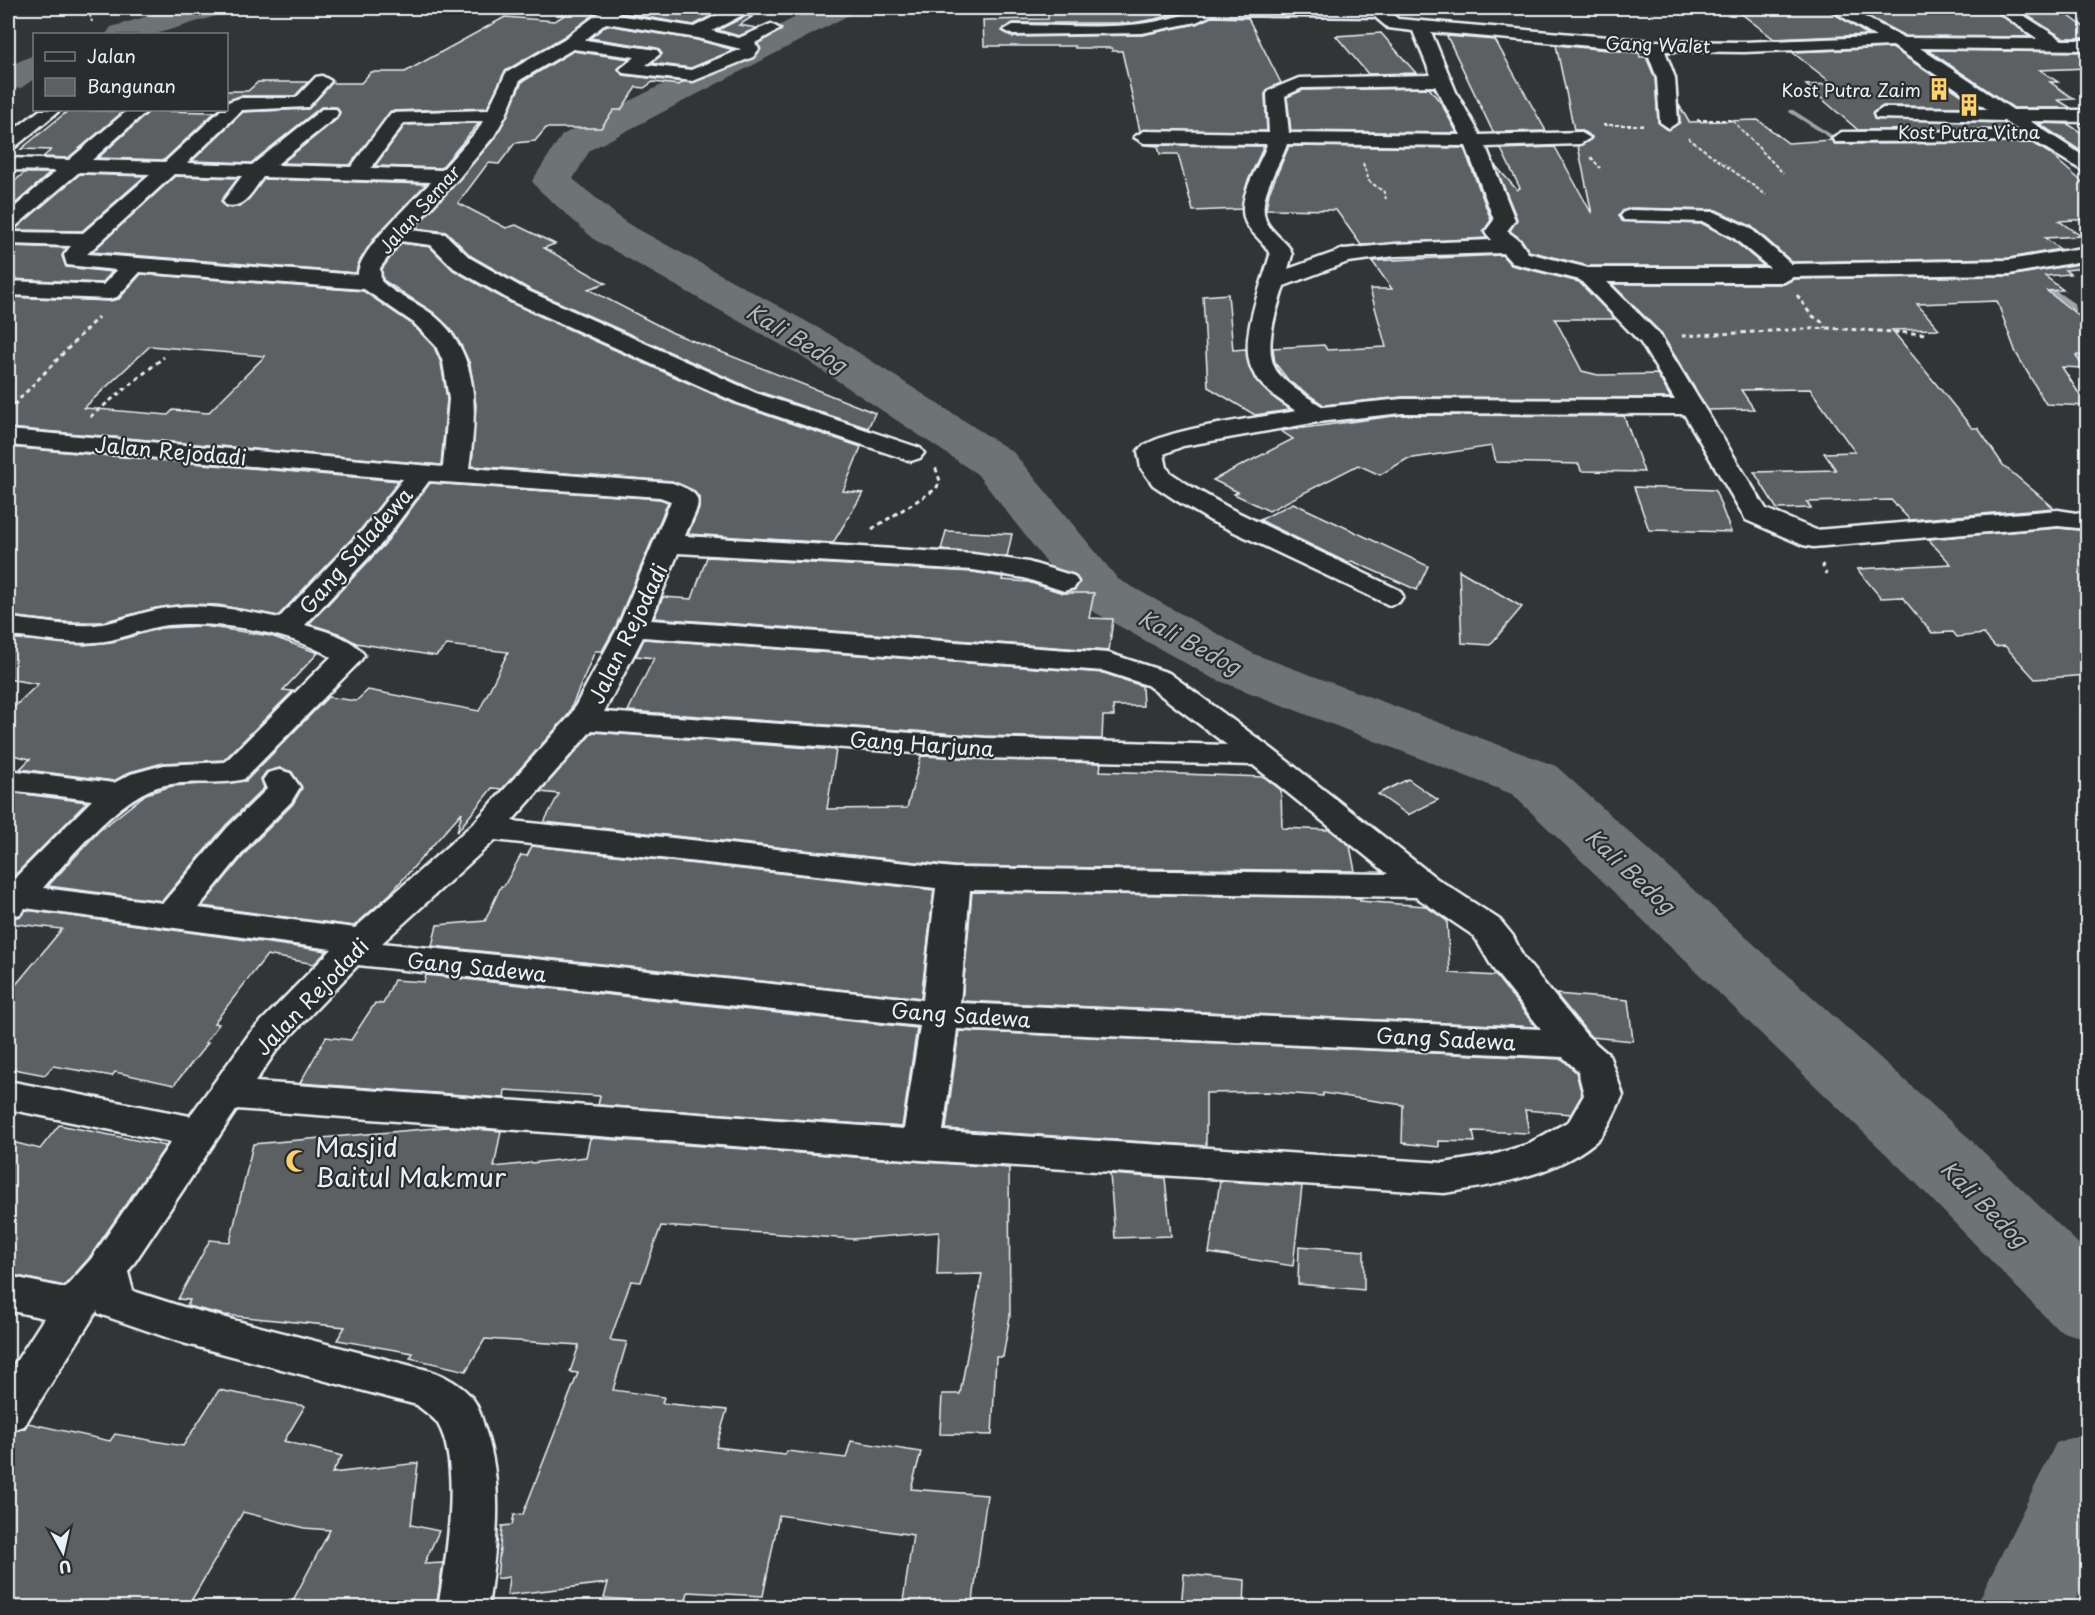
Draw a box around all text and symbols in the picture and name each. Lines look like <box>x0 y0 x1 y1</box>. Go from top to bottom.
street label: Gang Walet <box>1605 29 1711 59</box>
legend <box>33 33 228 111</box>
text: Jalan <box>87 42 136 69</box>
text: Bangunan <box>87 72 176 99</box>
place label: Kost Putra Zaim <box>1782 76 1921 103</box>
building icon: Kost Putra Zaim <box>1926 76 1952 102</box>
building icon: Kost Putra Vitna <box>1956 92 1982 118</box>
place label: Kost Putra Vitna <box>1898 118 2041 145</box>
street label: Jalan Semar <box>372 158 467 259</box>
water label: Kali Bedog <box>741 294 855 381</box>
street label: Jalan Rejodadi <box>94 427 248 473</box>
street label: Gang Saladewa <box>291 479 419 621</box>
street label: Jalan Rejodadi <box>579 558 675 708</box>
water label: Kali Bedog <box>1133 600 1249 683</box>
street label: Gang Harjuna <box>849 722 995 764</box>
water label: Kali Bedog <box>1579 820 1684 921</box>
street label: Jalan Rejodadi <box>247 930 375 1062</box>
street label: Gang Sadewa <box>406 943 548 989</box>
street label: Gang Sadewa <box>890 993 1032 1035</box>
street label: Gang Sadewa <box>1375 1018 1517 1058</box>
place label: Masjid Baitul Makmur <box>315 1127 507 1196</box>
mosque icon: Masjid Baitul Makmur <box>284 1148 310 1174</box>
water label: Kali Bedog <box>1934 1152 2037 1255</box>
north arrow <box>33 1522 93 1582</box>
text: U <box>58 1555 73 1581</box>

